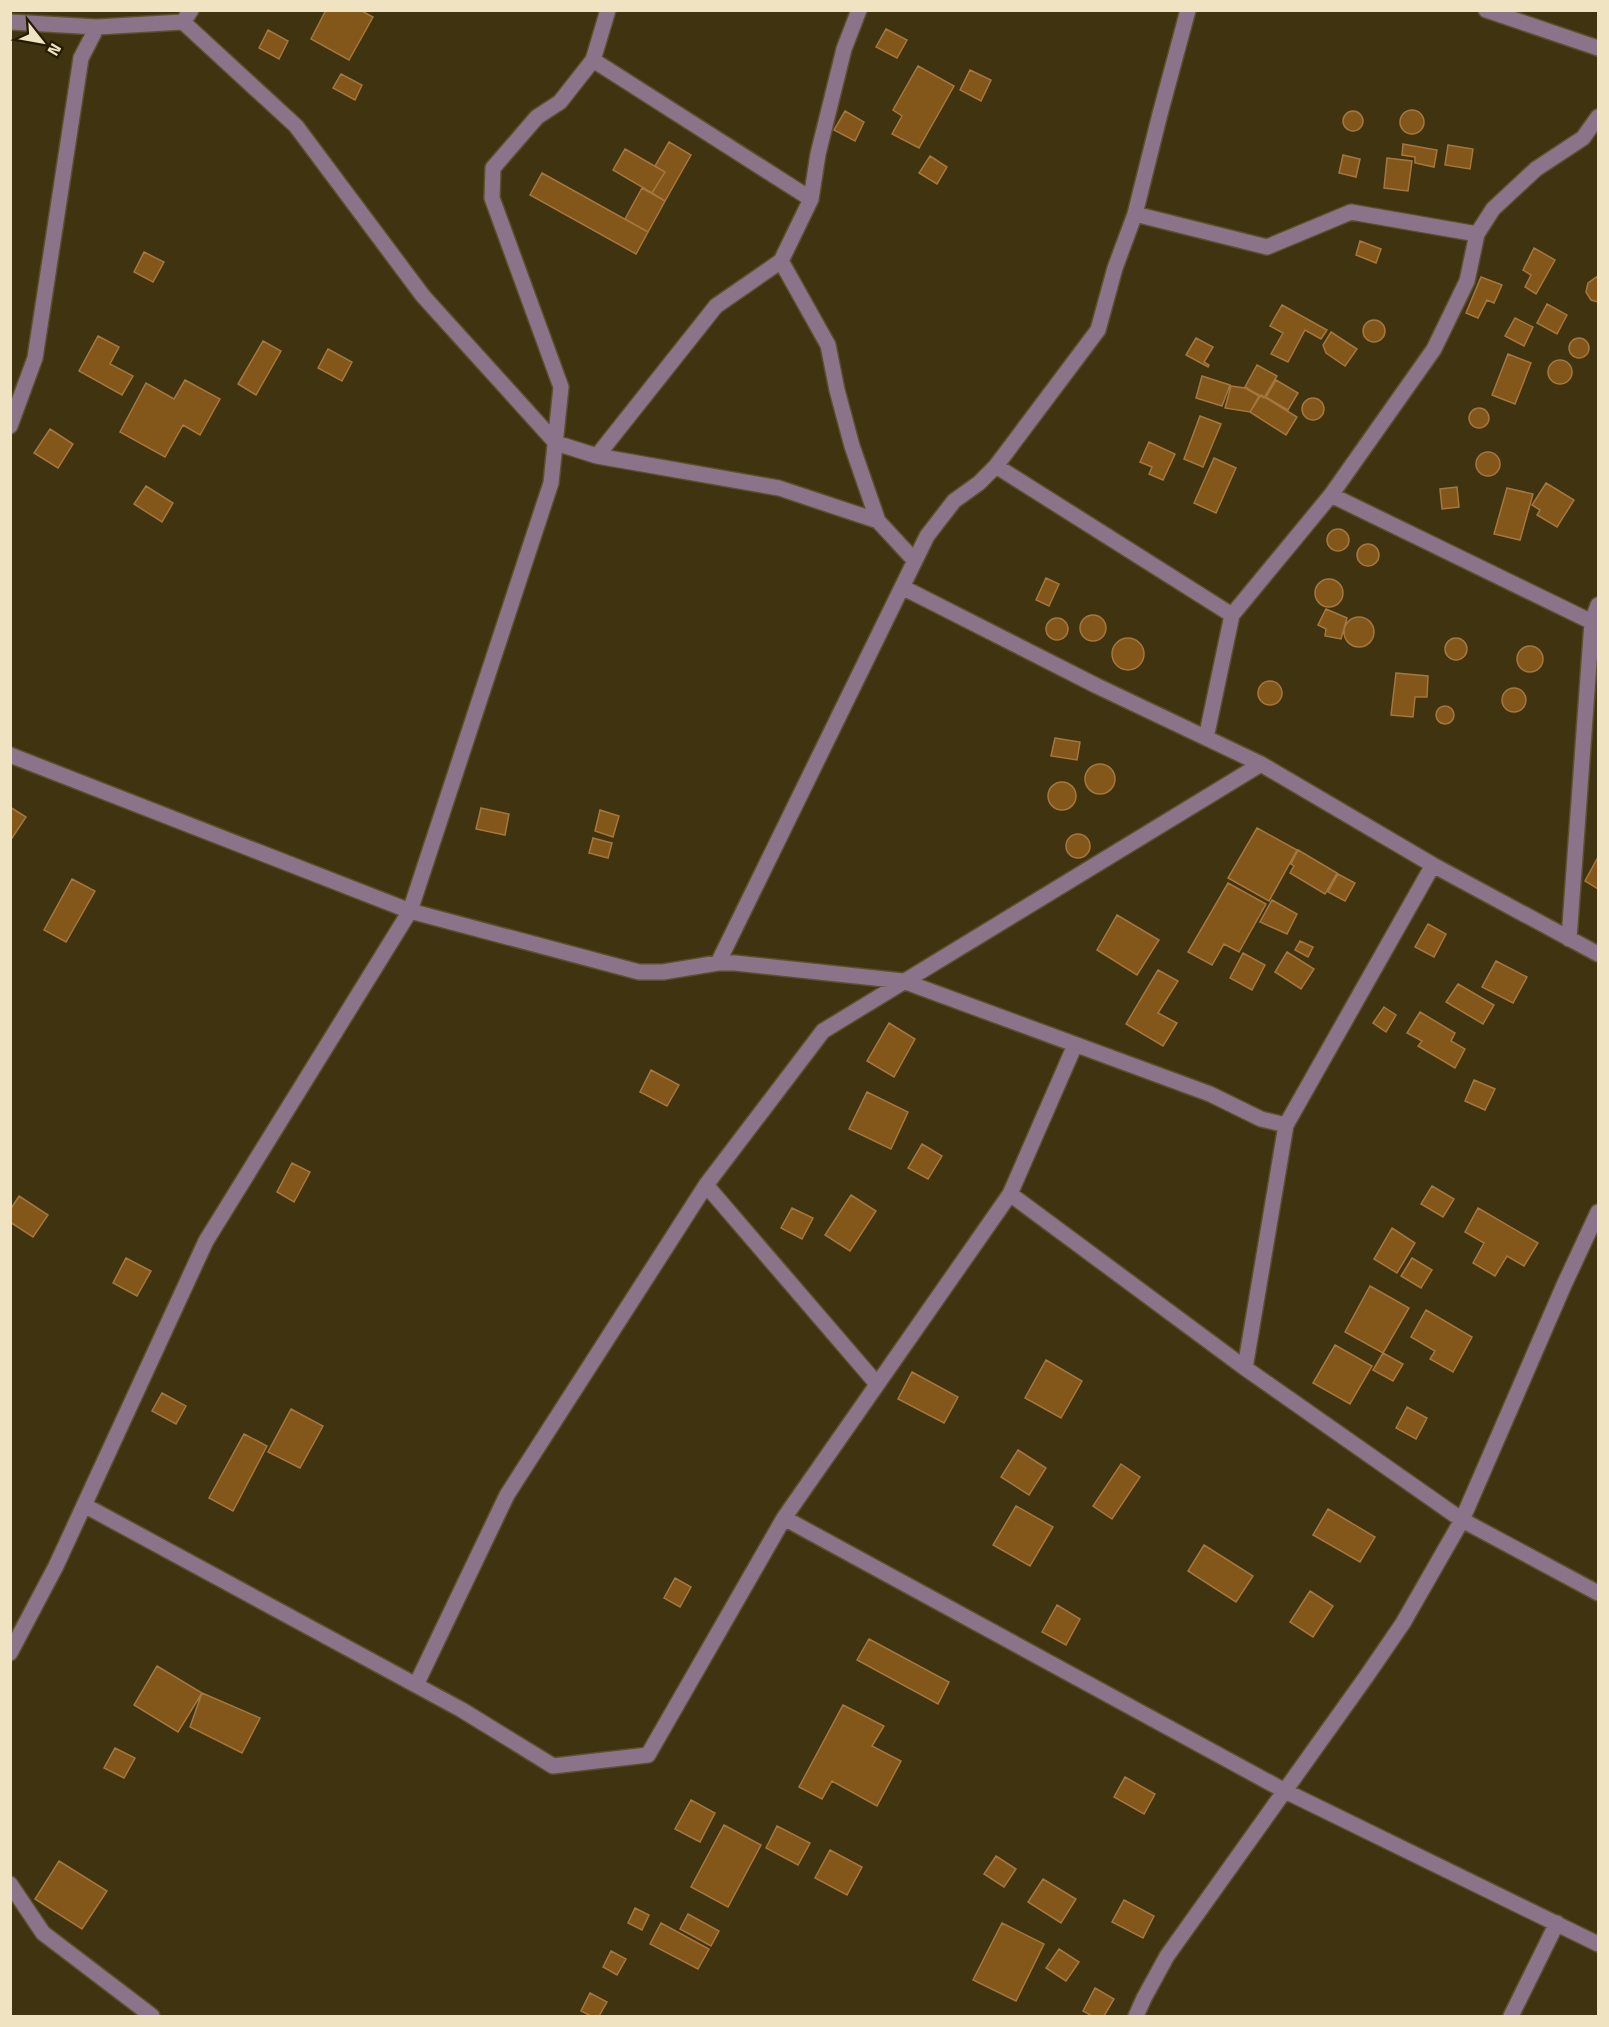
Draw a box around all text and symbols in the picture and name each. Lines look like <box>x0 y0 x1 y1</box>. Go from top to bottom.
north arrow <box>12 12 72 72</box>
text: N <box>42 39 68 61</box>

